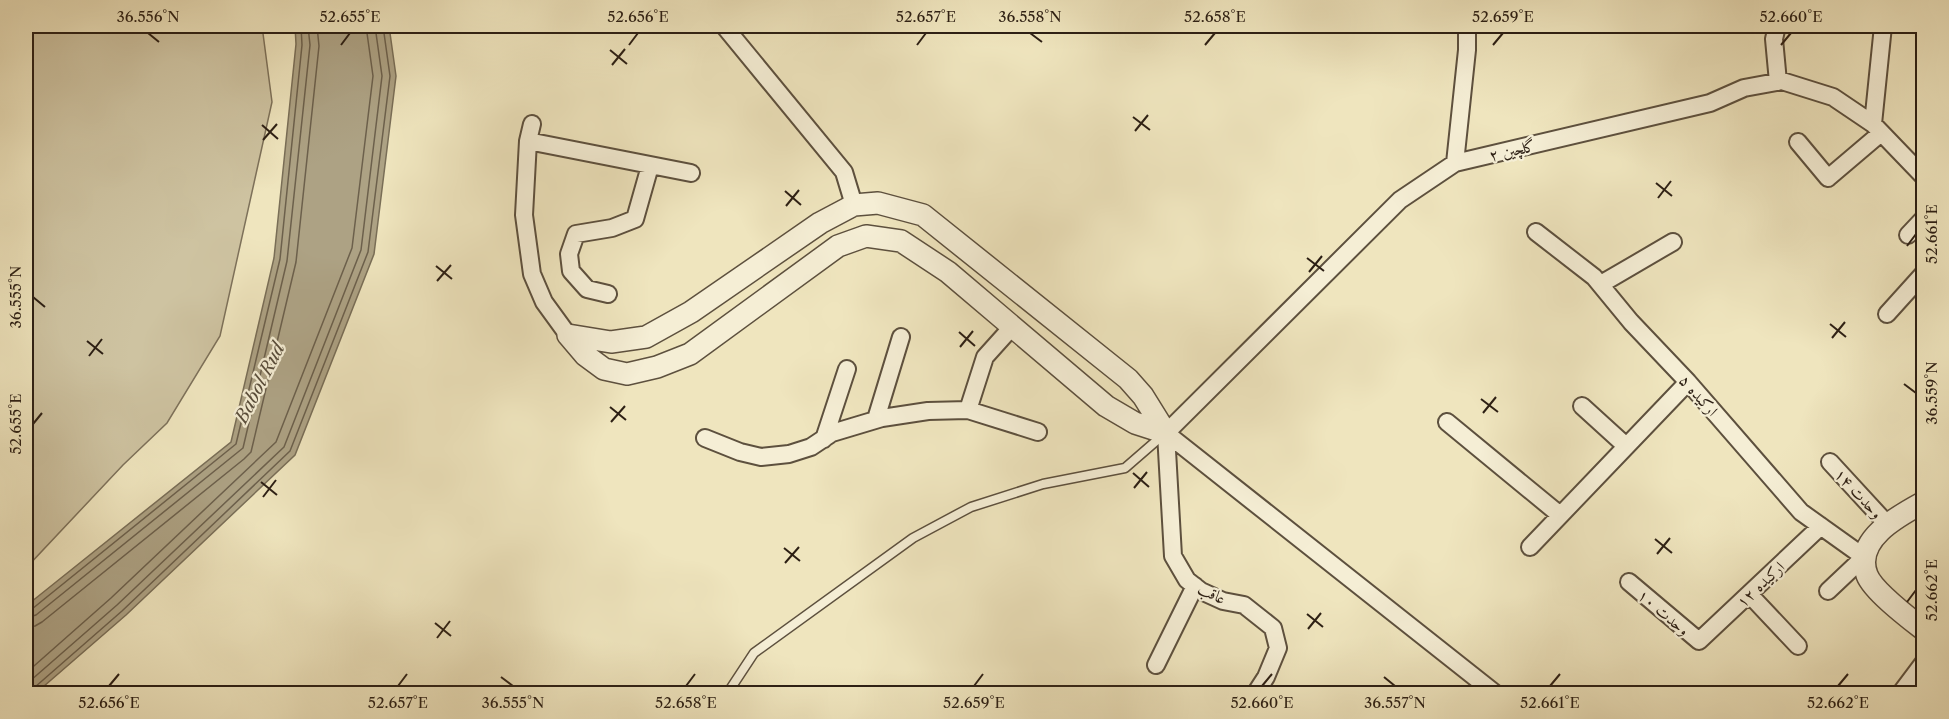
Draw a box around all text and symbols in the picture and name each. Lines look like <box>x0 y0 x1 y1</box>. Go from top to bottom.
text: 36.556°N <box>116 7 180 26</box>
text: 52.655°E <box>319 7 381 26</box>
text: 52.656°E <box>607 7 669 26</box>
text: 52.657°E <box>896 7 956 26</box>
text: 36.558°N <box>998 7 1062 26</box>
text: 52.658°E <box>1184 7 1246 26</box>
text: 52.659°E <box>1472 7 1534 26</box>
text: 52.660°E <box>1759 7 1823 26</box>
street label: گلچین ۲ <box>1487 135 1537 167</box>
text: 52.661°E <box>1922 204 1941 264</box>
text: 36.555°N <box>6 266 25 328</box>
water label: Babol Rud <box>230 337 291 429</box>
text: 36.559°N <box>1922 361 1941 425</box>
street label: ارکیده ۵ <box>1675 370 1723 420</box>
text: 52.655°E <box>6 393 25 455</box>
street label: وحدت ۱۴ <box>1831 464 1887 522</box>
street label: ارکیده ۱۲ <box>1732 557 1788 611</box>
text: 52.662°E <box>1922 559 1941 621</box>
street label: عاقب <box>1194 578 1229 609</box>
street label: وحدت ۱۰ <box>1634 585 1694 639</box>
text: 52.656°E <box>78 693 140 712</box>
text: 52.657°E <box>368 693 428 712</box>
text: 36.555°N <box>482 693 544 712</box>
text: 52.658°E <box>655 693 717 712</box>
text: 52.659°E <box>943 693 1005 712</box>
text: 52.660°E <box>1230 693 1294 712</box>
text: 36.557°N <box>1364 693 1426 712</box>
text: 52.661°E <box>1520 693 1580 712</box>
text: 52.662°E <box>1807 693 1869 712</box>

